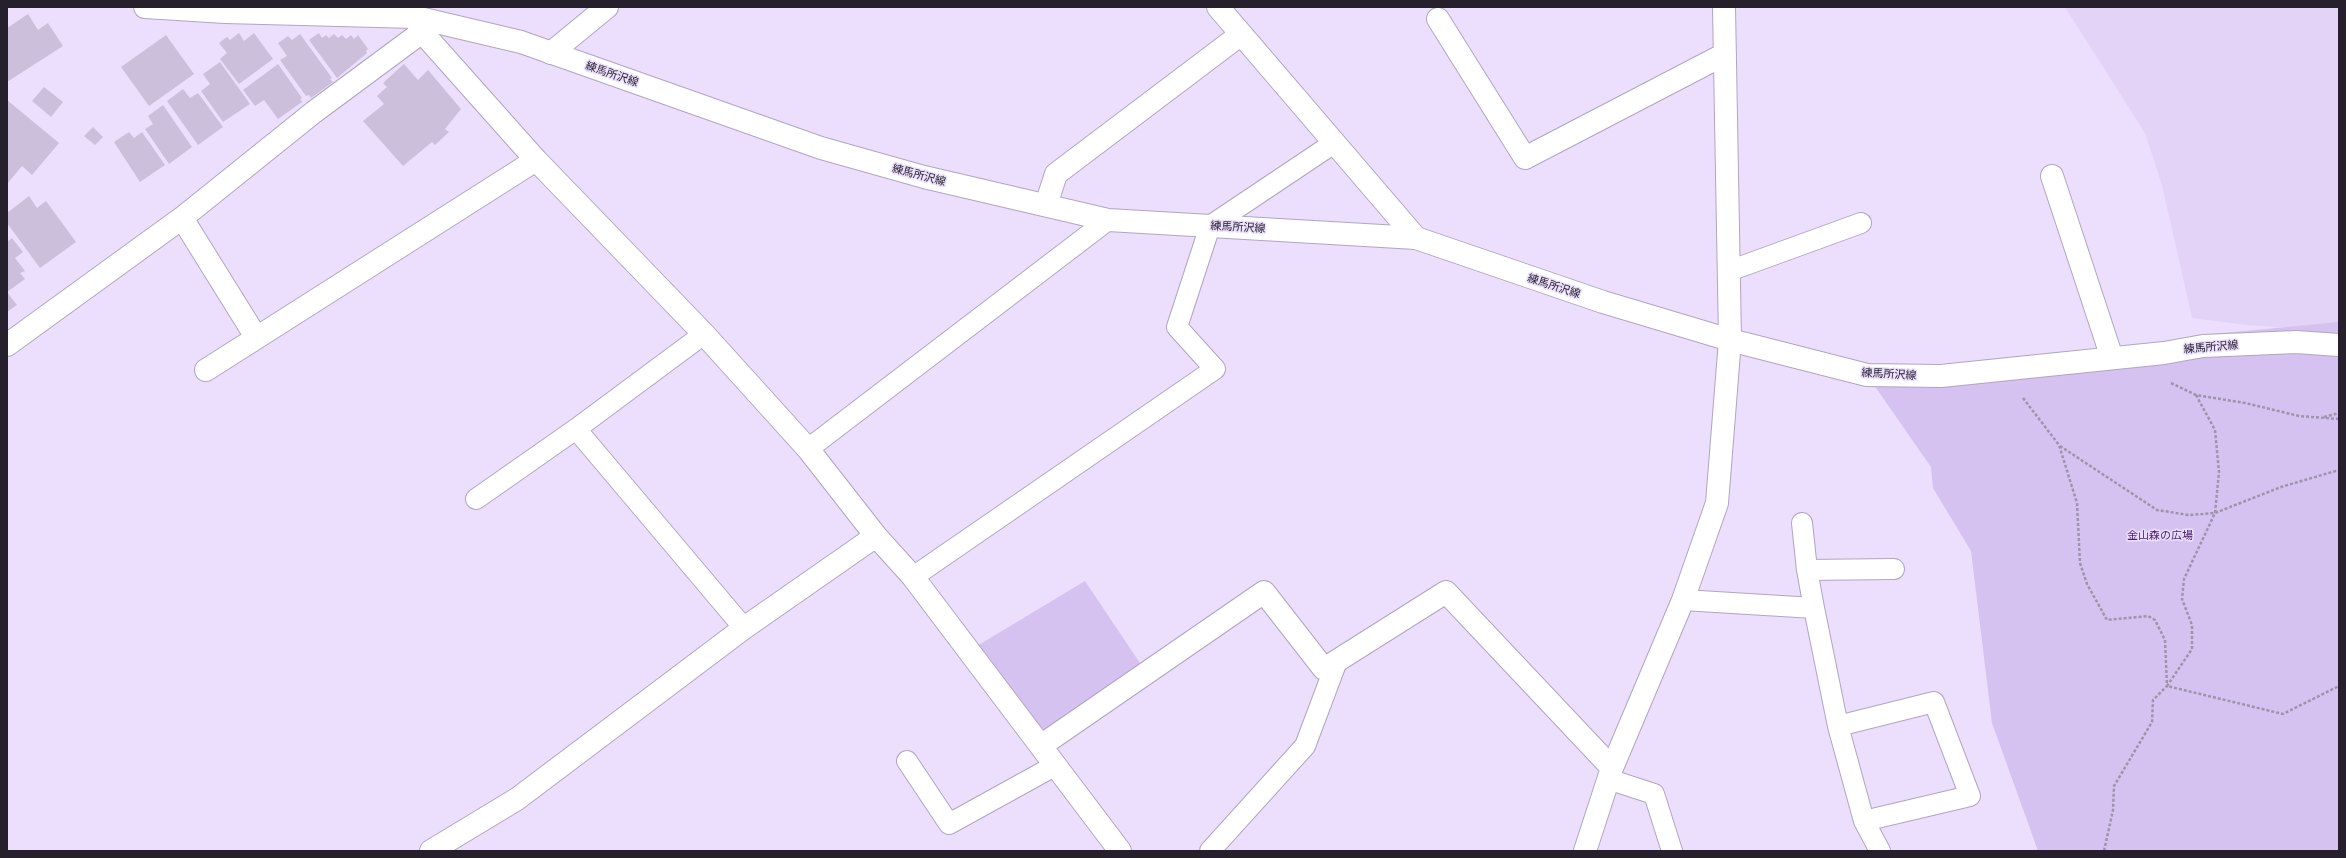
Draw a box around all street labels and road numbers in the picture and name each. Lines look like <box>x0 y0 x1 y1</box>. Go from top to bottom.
street label: 練馬所沢線 <box>584 59 640 89</box>
street label: 練馬所沢線 <box>891 162 947 188</box>
street label: 練馬所沢線 <box>1210 219 1266 235</box>
street label: 練馬所沢線 <box>1526 271 1582 301</box>
street label: 練馬所沢線 <box>2183 338 2239 356</box>
street label: 練馬所沢線 <box>1861 366 1917 382</box>

